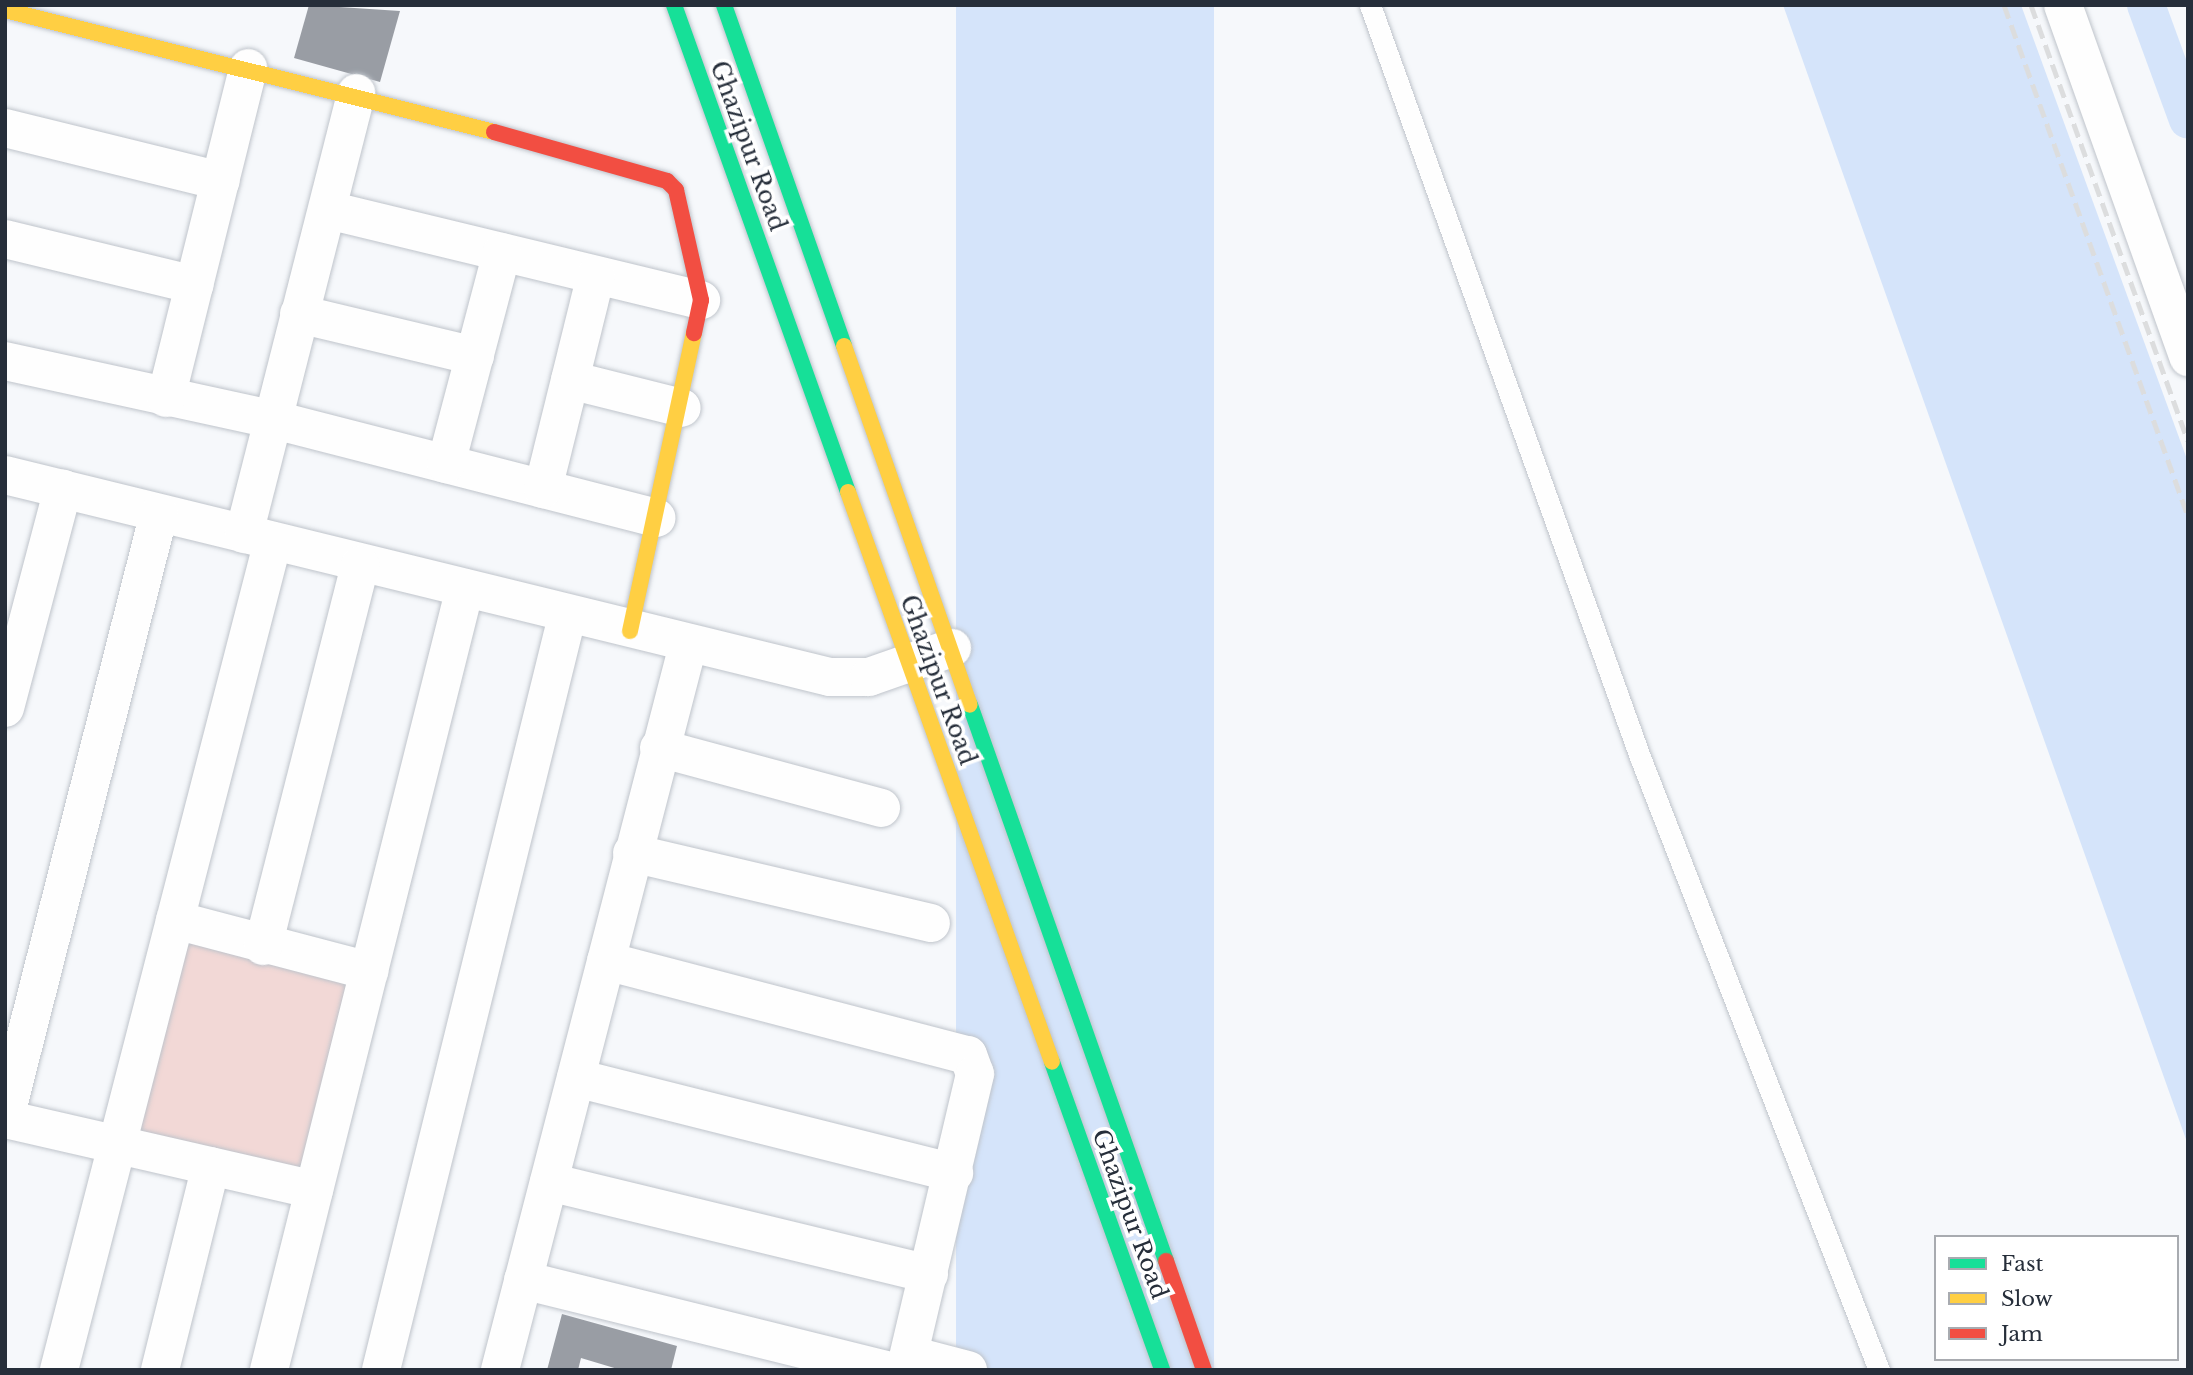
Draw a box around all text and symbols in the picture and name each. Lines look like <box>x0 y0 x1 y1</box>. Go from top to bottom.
street label: Ghazipur Road <box>704 57 792 235</box>
street label: Ghazipur Road <box>894 591 982 769</box>
street label: Ghazipur Road <box>1086 1125 1174 1303</box>
legend <box>1934 1235 2179 1361</box>
text: Fast <box>2001 1251 2043 1277</box>
text: Slow <box>2001 1286 2053 1312</box>
text: Jam <box>2001 1321 2043 1347</box>

